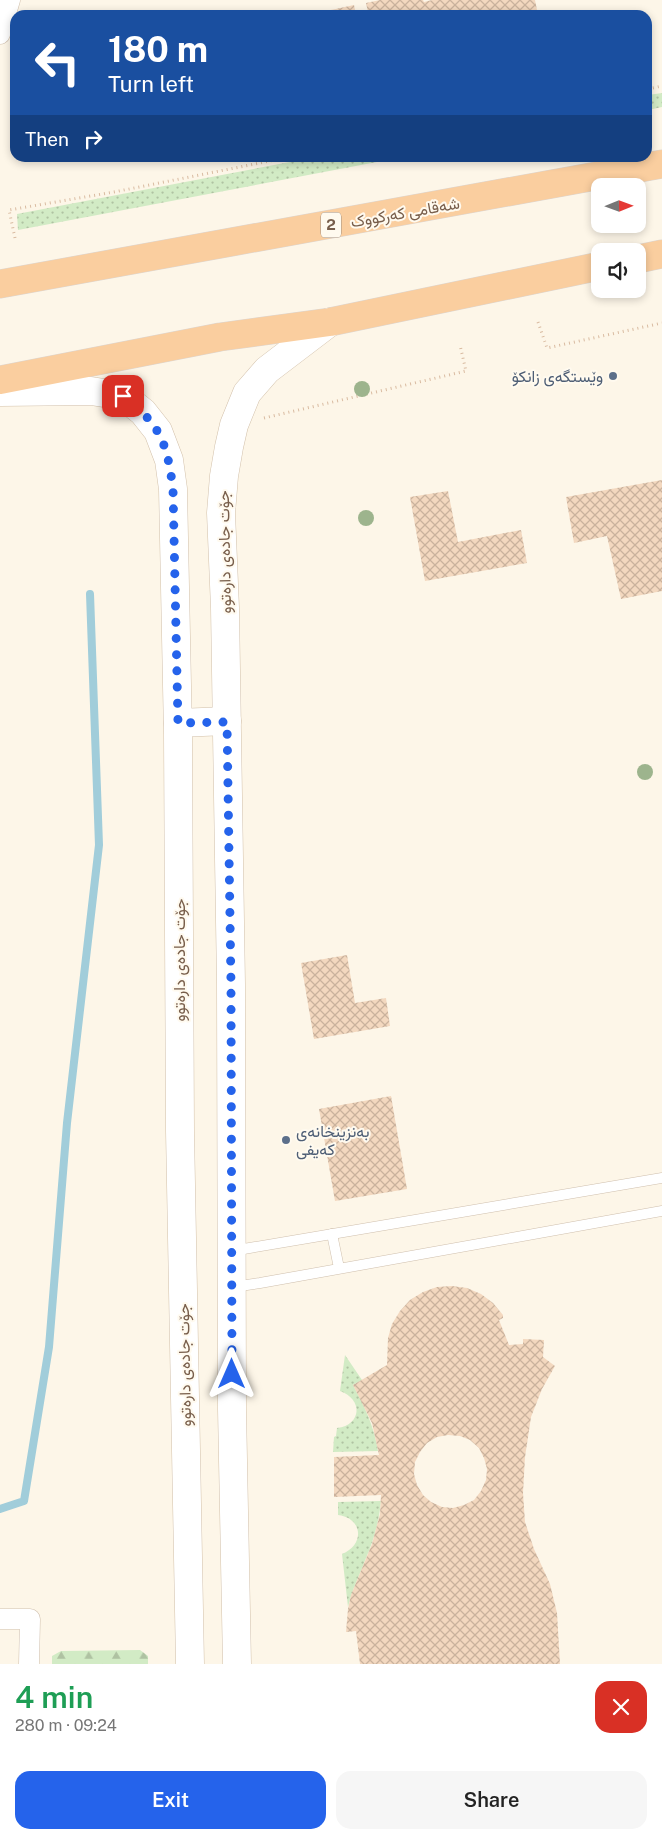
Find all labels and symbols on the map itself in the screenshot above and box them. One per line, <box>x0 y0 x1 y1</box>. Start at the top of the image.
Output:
north arrow <box>591 178 646 232</box>
street label: شەقامی کەرکووک <box>349 194 461 232</box>
road number: 2 <box>321 212 341 238</box>
place label: وێستگەی زانکۆ <box>512 367 603 387</box>
marker: وێستگەی زانکۆ <box>607 370 619 382</box>
pin <box>102 375 144 417</box>
street label: جۆت جادەی دارەتوو <box>214 490 236 614</box>
street label: جۆت جادەی دارەتوو <box>170 898 190 1022</box>
place label: بەنزینخانەی کەیفی <box>296 1122 369 1160</box>
marker: بەنزینخانەی کەیفی <box>280 1134 292 1146</box>
street label: جۆت جادەی دارەتوو <box>174 1303 196 1427</box>
position arrow <box>205 1347 257 1399</box>

